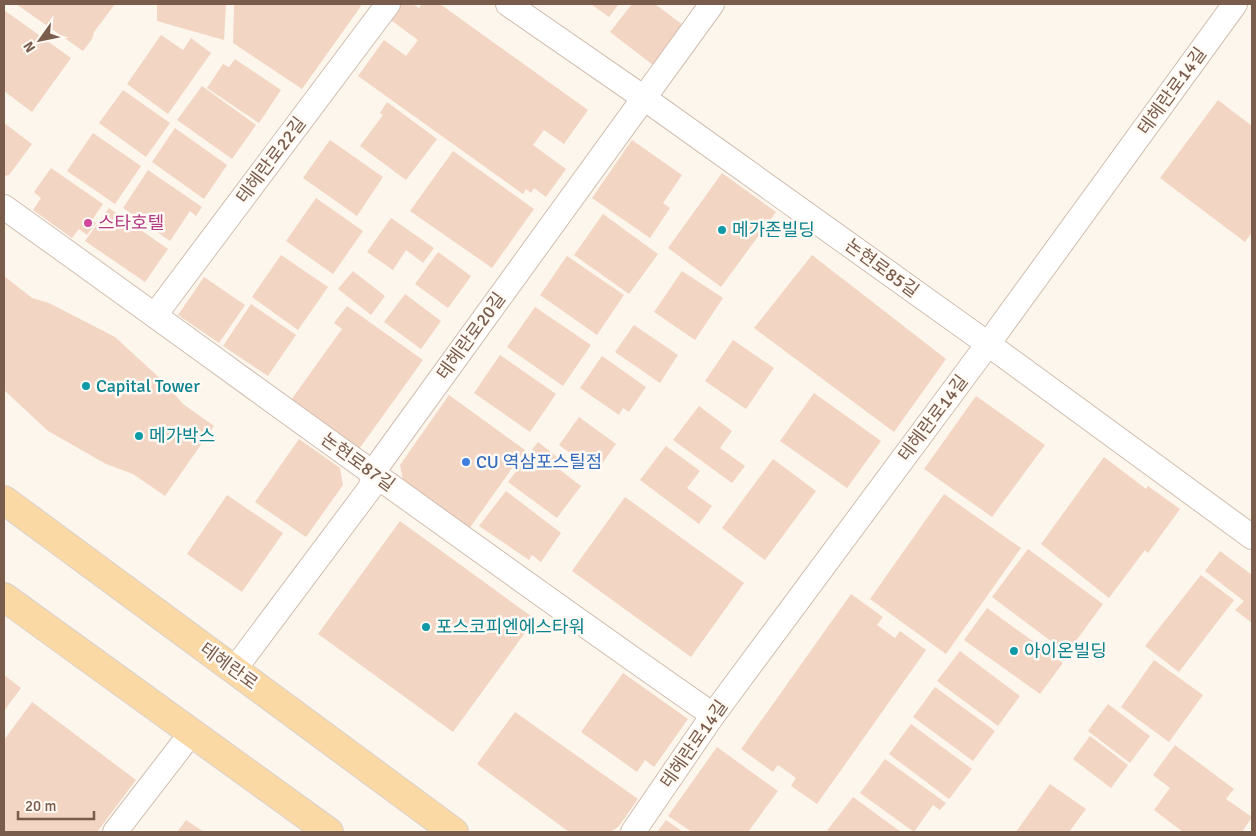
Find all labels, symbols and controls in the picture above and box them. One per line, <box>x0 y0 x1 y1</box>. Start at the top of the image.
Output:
north arrow <box>15 15 65 65</box>
text: N <box>20 38 39 56</box>
street label: 테헤란로14길 <box>1133 43 1211 139</box>
street label: 테헤란로22길 <box>231 113 311 207</box>
place label: 스타호텔 <box>98 212 164 234</box>
marker: 스타호텔 <box>82 217 94 229</box>
place label: 메가존빌딩 <box>732 219 815 241</box>
marker: 메가존빌딩 <box>716 224 728 236</box>
street label: 논현로85길 <box>841 234 923 302</box>
street label: 테헤란로20길 <box>432 288 510 384</box>
street label: 테헤란로14길 <box>893 371 973 465</box>
place label: Capital Tower <box>96 375 200 397</box>
marker: Capital Tower <box>80 380 92 392</box>
place label: 메가박스 <box>149 425 215 447</box>
street label: 논현로87길 <box>317 428 399 496</box>
marker: 메가박스 <box>133 430 145 442</box>
place label: CU 역삼포스틸점 <box>476 451 602 473</box>
marker: CU 역삼포스틸점 <box>460 456 472 468</box>
place label: 포스코피엔에스타워 <box>436 616 585 638</box>
marker: 포스코피엔에스타워 <box>420 621 432 633</box>
street label: 테헤란로 <box>196 638 262 694</box>
place label: 아이온빌딩 <box>1024 640 1107 662</box>
marker: 아이온빌딩 <box>1008 645 1020 657</box>
street label: 테헤란로14길 <box>656 696 732 792</box>
scale bar <box>18 788 94 820</box>
text: 20 m <box>25 797 56 815</box>

